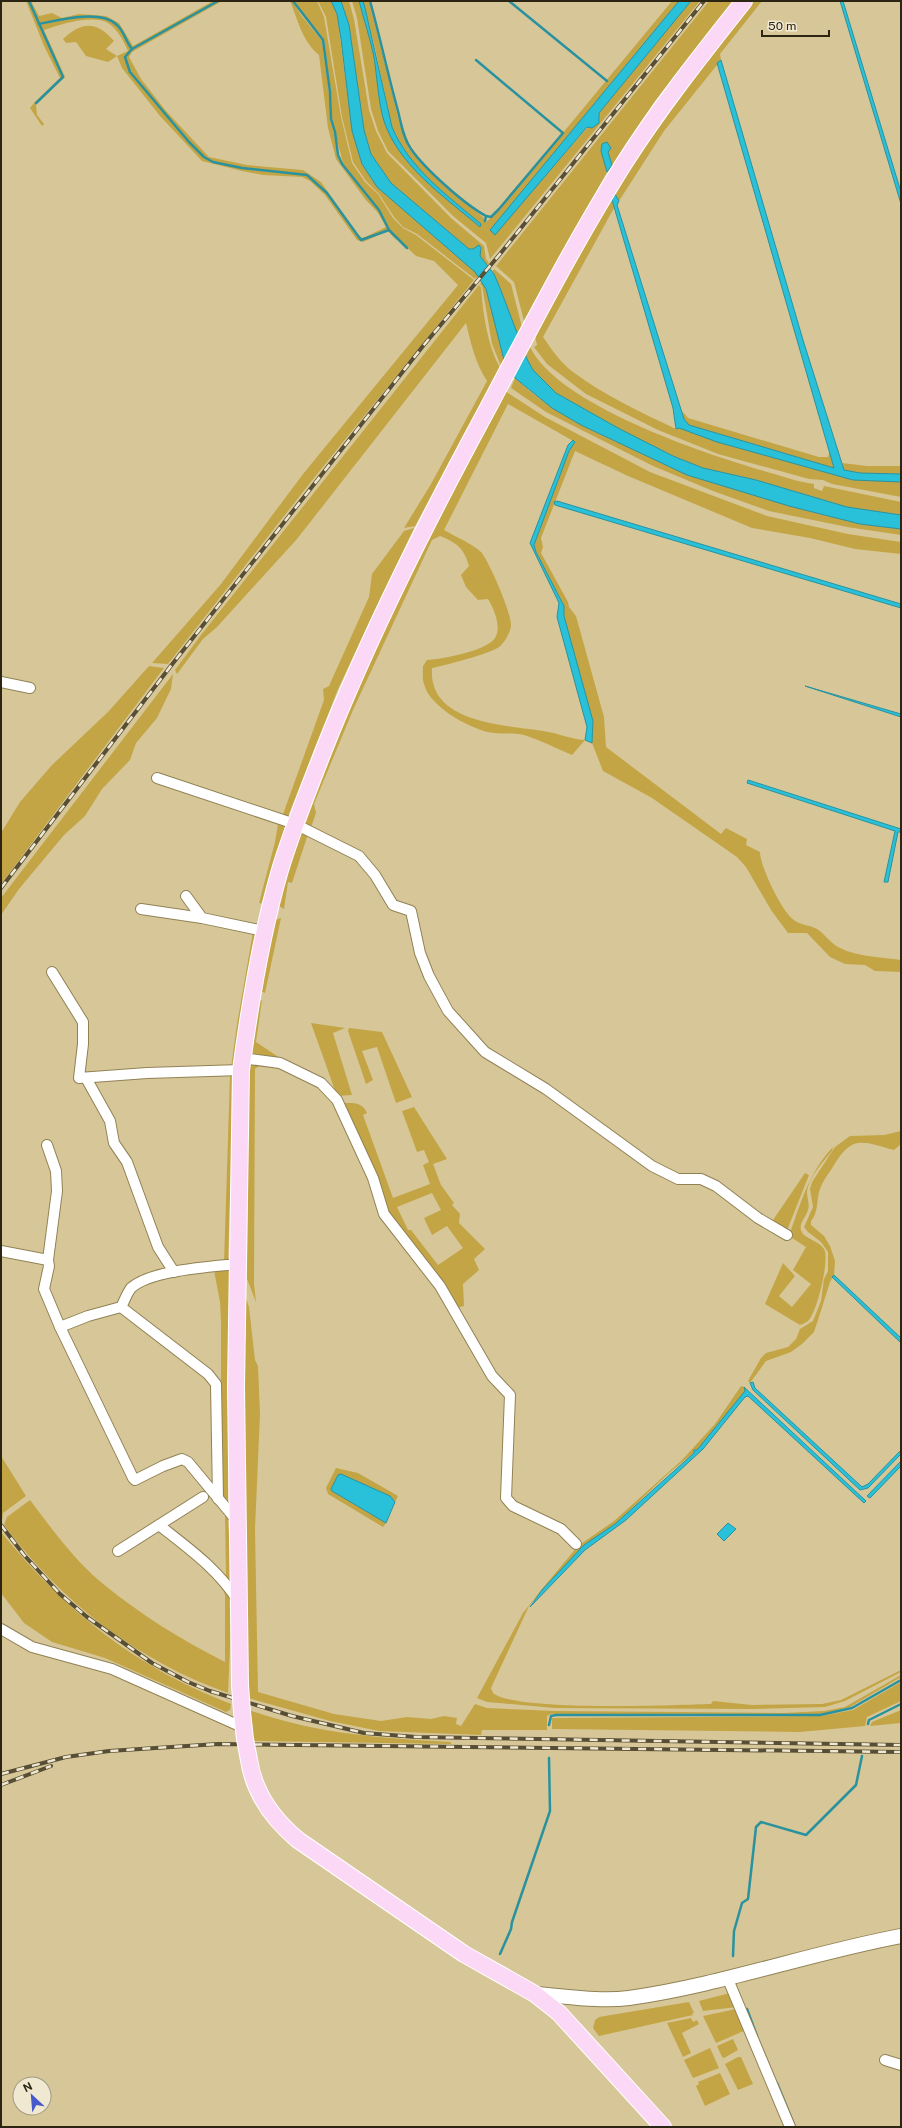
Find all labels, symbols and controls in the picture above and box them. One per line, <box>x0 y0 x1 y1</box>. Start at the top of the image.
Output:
scale bar <box>762 12 829 38</box>
text: 50 m <box>768 19 796 33</box>
north arrow <box>12 2076 52 2116</box>
text: N <box>21 2080 34 2094</box>

